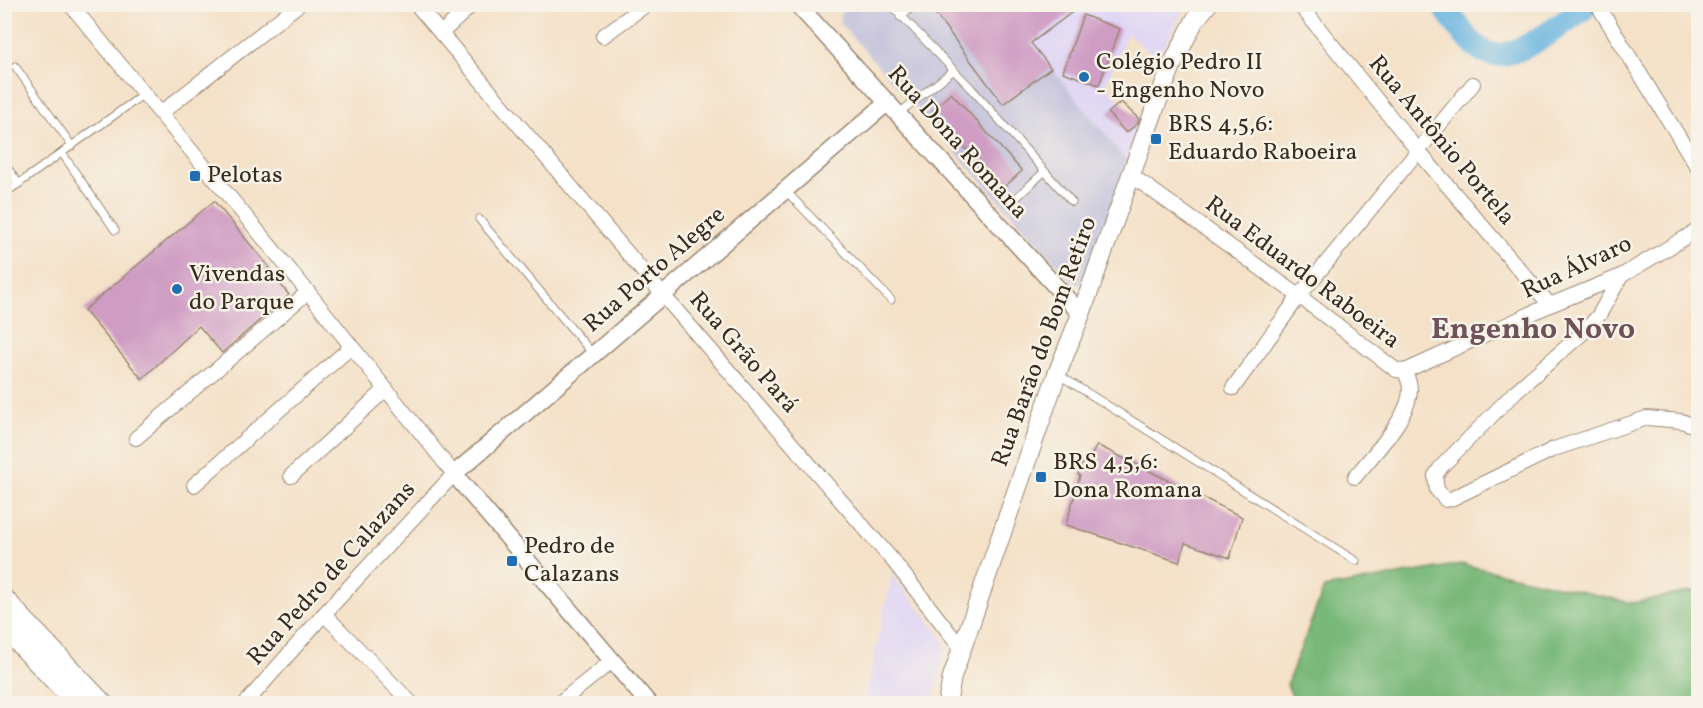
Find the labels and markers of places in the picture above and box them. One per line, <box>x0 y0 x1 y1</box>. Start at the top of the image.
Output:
place label: Colégio Pedro II - Engenho Novo <box>1096 46 1265 108</box>
marker: Colégio Pedro II - Engenho Novo <box>1077 70 1091 84</box>
place label: BRS 4,5,6: Eduardo Raboeira <box>1168 108 1357 170</box>
marker: BRS 4,5,6: Eduardo Raboeira <box>1149 132 1163 146</box>
place label: Pelotas <box>207 159 282 193</box>
marker: Pelotas <box>188 169 202 183</box>
place label: Vivendas do Parque <box>189 258 294 320</box>
marker: Vivendas do Parque <box>170 282 184 296</box>
place label: BRS 4,5,6: Dona Romana <box>1053 446 1203 508</box>
marker: BRS 4,5,6: Dona Romana <box>1034 470 1048 484</box>
place label: Pedro de Calazans <box>524 530 619 592</box>
marker: Pedro de Calazans <box>505 554 519 568</box>

